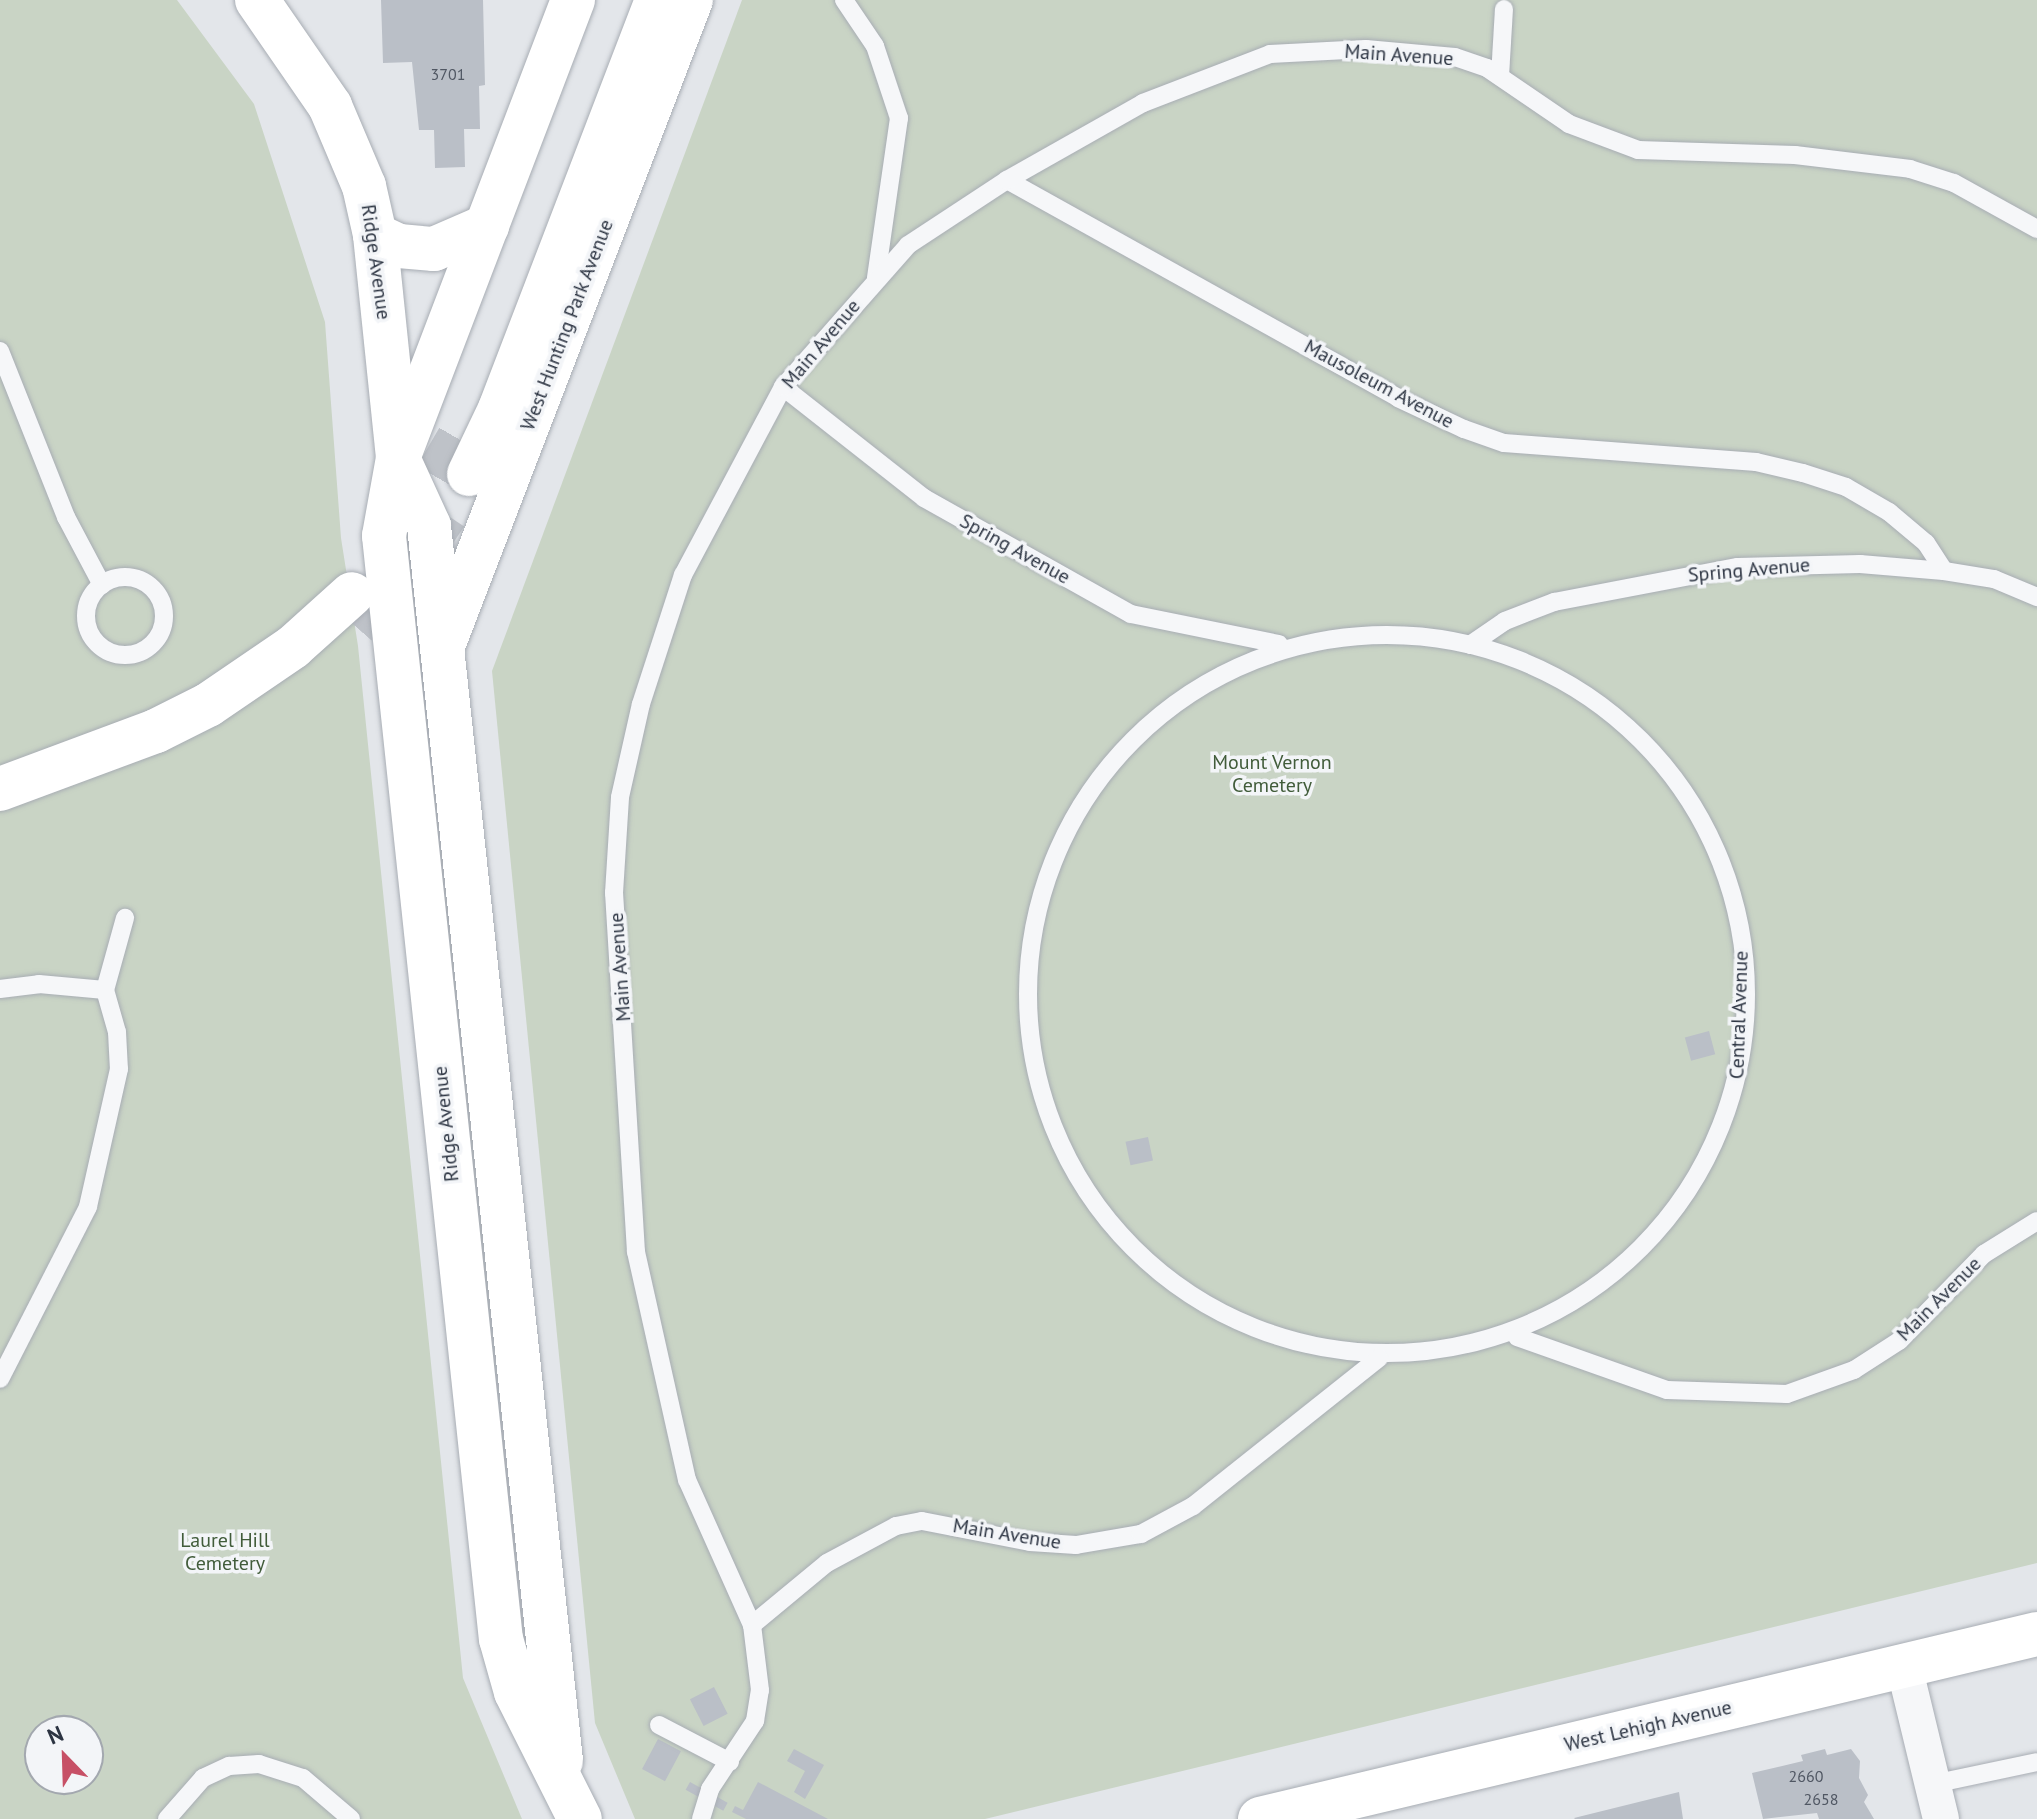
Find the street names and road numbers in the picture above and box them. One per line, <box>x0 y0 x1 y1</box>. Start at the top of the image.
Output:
street label: Main Avenue <box>1343 39 1455 71</box>
street label: Ridge Avenue <box>356 203 396 321</box>
street label: West Hunting Park Avenue <box>515 216 619 434</box>
street label: Main Avenue <box>777 294 865 394</box>
street label: Mausoleum Avenue <box>1300 334 1458 434</box>
street label: Spring Avenue <box>955 509 1075 589</box>
street label: Spring Avenue <box>1687 553 1811 587</box>
street label: Main Avenue <box>604 911 636 1023</box>
street label: Central Avenue <box>1725 950 1753 1080</box>
street label: Ridge Avenue <box>428 1065 464 1183</box>
street label: Main Avenue <box>1892 1252 1986 1346</box>
street label: Main Avenue <box>951 1514 1063 1554</box>
street label: West Lehigh Avenue <box>1562 1695 1734 1757</box>

